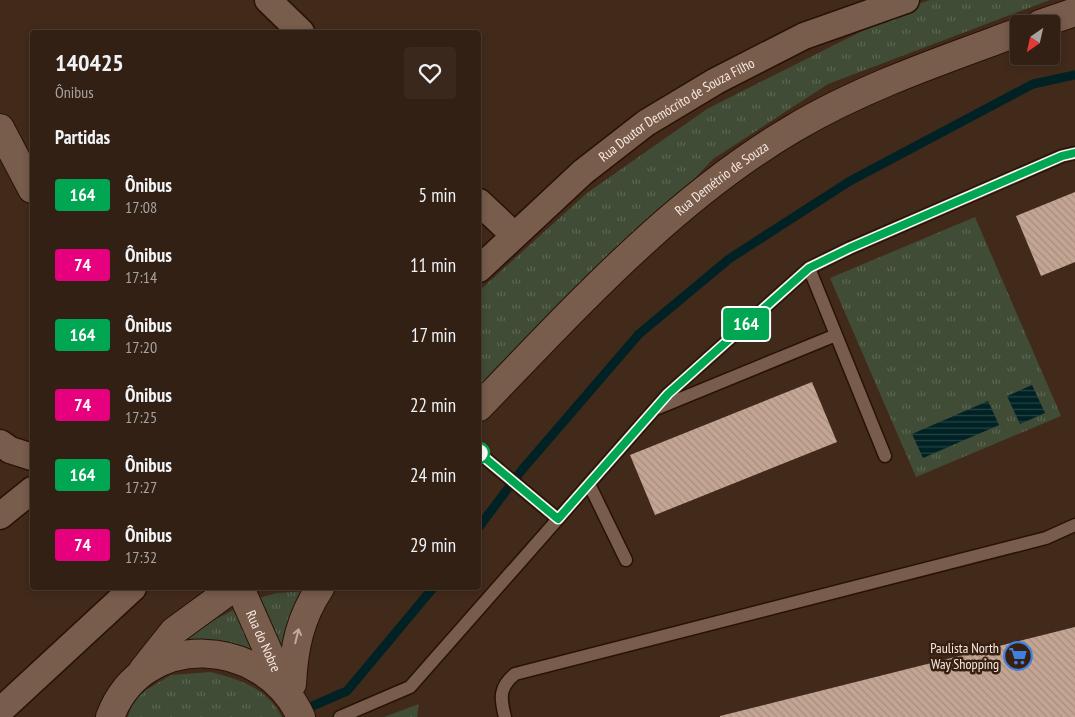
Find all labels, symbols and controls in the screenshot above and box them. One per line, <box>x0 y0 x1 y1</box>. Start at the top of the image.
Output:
north arrow <box>1010 15 1060 65</box>
map controls <box>1010 15 1060 65</box>
text: 140425 <box>55 47 124 78</box>
button: heart <box>404 47 456 99</box>
street label: Rua Doutor Demócrito de Souza Filho <box>595 54 758 166</box>
text: Ônibus <box>55 82 94 102</box>
text: Partidas <box>55 125 110 149</box>
street label: Rua Demétrio de Souza <box>671 137 772 219</box>
text: Ônibus <box>125 173 172 197</box>
text: 164 <box>70 183 95 206</box>
text: 5 min <box>419 183 456 207</box>
text: 17:08 <box>125 197 157 217</box>
text: Ônibus <box>125 243 172 267</box>
text: 74 <box>74 253 91 276</box>
text: 11 min <box>410 253 456 277</box>
text: 17:14 <box>125 267 157 287</box>
line badge: 164 <box>717 308 775 340</box>
text: 164 <box>733 312 759 335</box>
text: Ônibus <box>125 313 172 337</box>
text: 164 <box>70 323 95 346</box>
text: 17 min <box>411 323 456 347</box>
text: 17:20 <box>125 337 157 357</box>
text: Ônibus <box>125 383 172 407</box>
text: 74 <box>74 393 91 416</box>
text: 22 min <box>410 393 456 417</box>
text: 17:25 <box>125 407 157 427</box>
unlabelled marker <box>468 442 490 464</box>
text: Ônibus <box>125 453 172 477</box>
text: 164 <box>70 463 95 486</box>
text: 24 min <box>410 463 456 487</box>
text: 17:27 <box>125 477 157 497</box>
text: Ônibus <box>125 523 172 547</box>
text: 74 <box>74 533 91 556</box>
text: 29 min <box>410 533 456 557</box>
text: 17:32 <box>125 547 157 567</box>
street label: Rua do Nobre <box>242 607 285 675</box>
one-way arrow <box>293 628 302 644</box>
place label: Paulista North Way Shopping <box>930 639 999 673</box>
supermarket icon: Paulista North Way Shopping <box>1003 641 1033 671</box>

